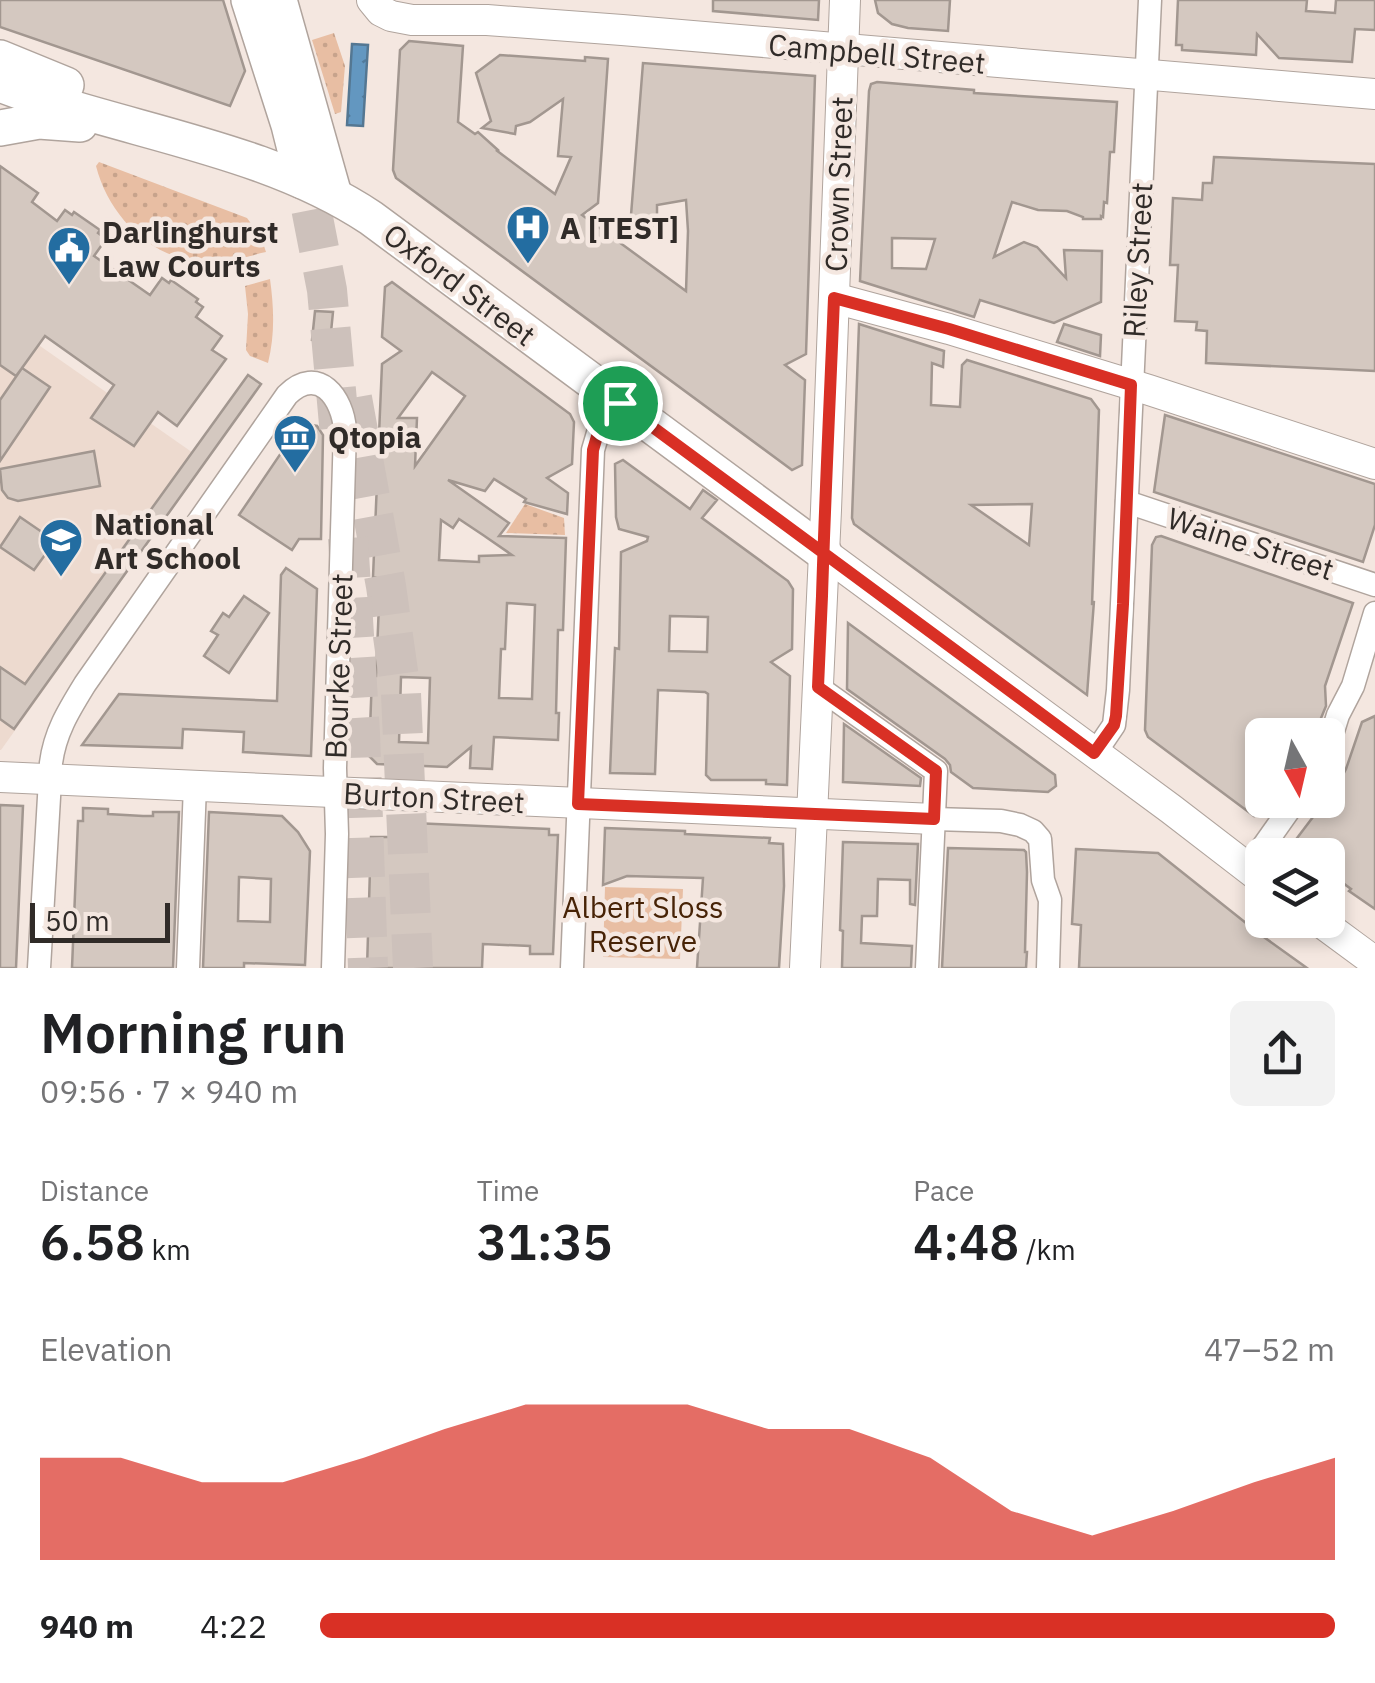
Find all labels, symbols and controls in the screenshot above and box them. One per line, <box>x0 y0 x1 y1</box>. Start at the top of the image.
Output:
street label: Campbell Street <box>767 24 987 82</box>
street label: Crown Street <box>815 96 861 272</box>
street label: Riley Street <box>1113 181 1161 339</box>
hospital icon: A [TEST] <box>505 204 551 265</box>
place label: A [TEST] <box>560 208 679 247</box>
place label: Darlinghurst Law Courts <box>102 212 278 285</box>
street label: Oxford Street <box>376 214 544 354</box>
public building icon: Darlinghurst Law Courts <box>46 225 92 286</box>
pin <box>578 361 663 446</box>
icon: arrive <box>593 376 648 431</box>
museum icon: Qtopia <box>272 413 318 474</box>
place label: Qtopia <box>328 417 422 456</box>
street label: Waine Street <box>1163 498 1339 588</box>
place label: National Art School <box>94 504 240 577</box>
school or university icon: National Art School <box>38 517 84 578</box>
street label: Bourke Street <box>315 573 361 759</box>
north arrow <box>1245 718 1345 818</box>
map controls <box>1245 718 1345 938</box>
street label: Burton Street <box>342 773 526 821</box>
button: layers <box>1245 838 1345 938</box>
park label: Albert Sloss Reserve <box>562 887 724 960</box>
scale bar <box>30 898 170 943</box>
text: 50 m <box>45 902 110 939</box>
text: Morning run <box>40 997 347 1068</box>
button: share <box>1230 1001 1335 1106</box>
text: 09:56 · 7 × 940 m <box>40 1070 298 1112</box>
text: Distance <box>40 1172 149 1209</box>
text: Time <box>477 1172 540 1209</box>
text: Pace <box>913 1172 974 1209</box>
text: 6.58 <box>40 1209 145 1274</box>
text: 31:35 <box>477 1209 613 1274</box>
text: 4:48 <box>913 1209 1019 1274</box>
text: km <box>145 1231 191 1268</box>
text: /km <box>1019 1231 1076 1268</box>
text: Elevation <box>40 1328 173 1370</box>
text: 47–52 m <box>1204 1328 1335 1370</box>
text: 940 m <box>40 1605 134 1647</box>
text: 4:22 <box>200 1605 267 1647</box>

